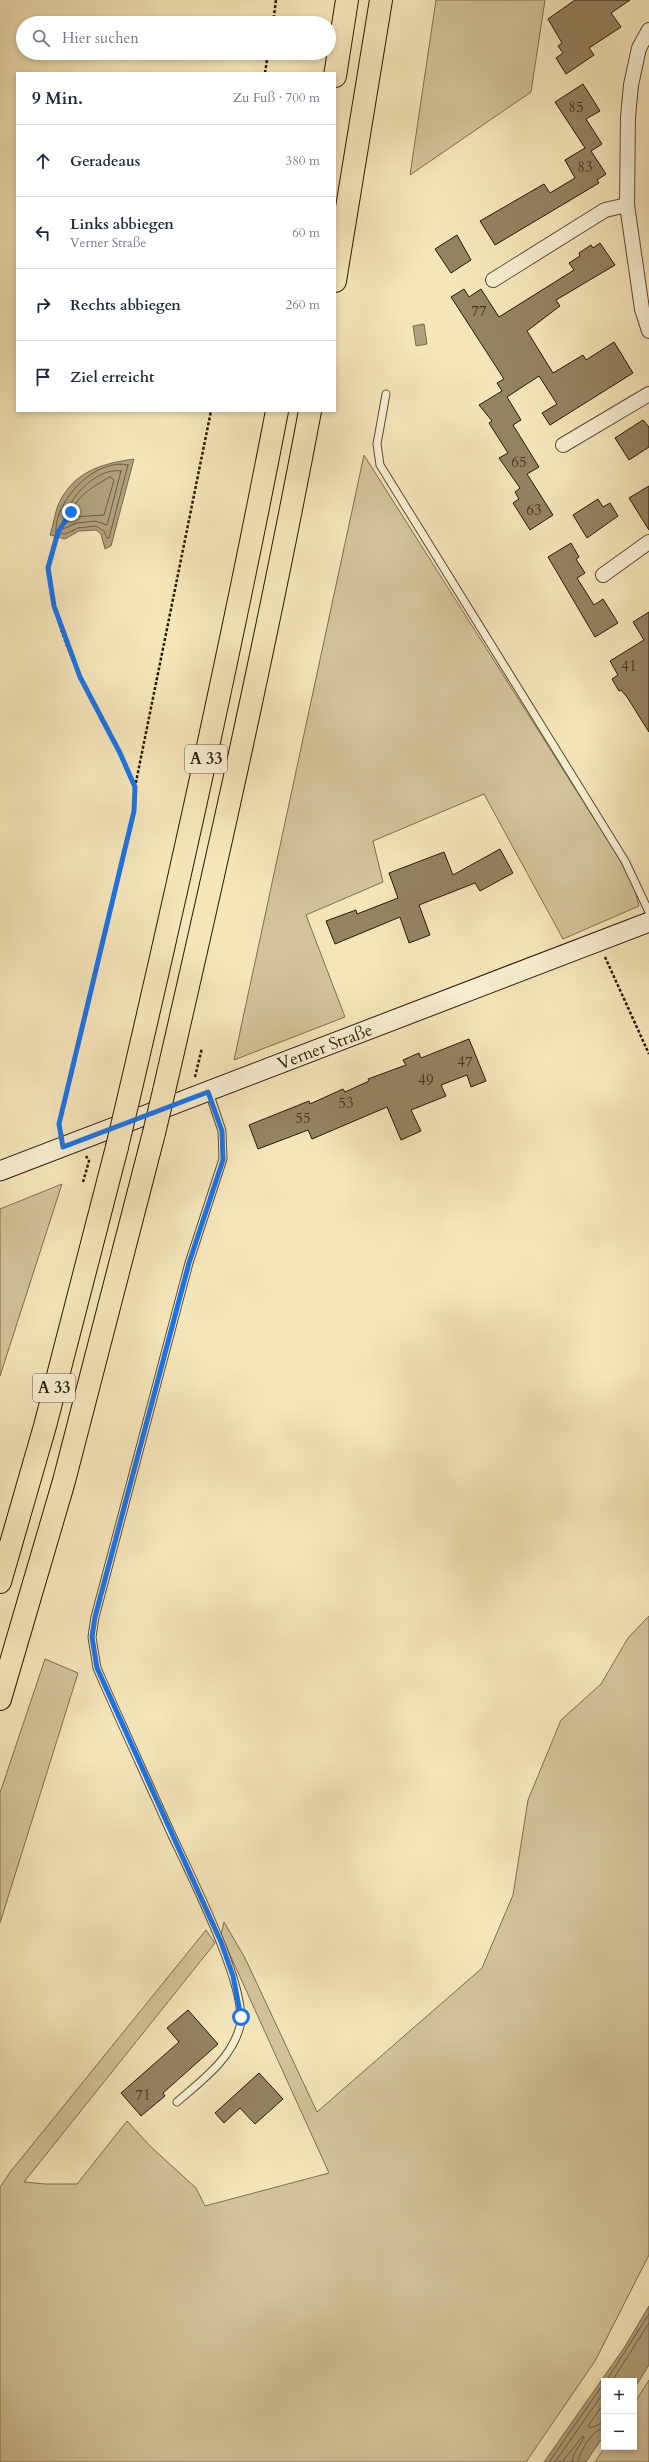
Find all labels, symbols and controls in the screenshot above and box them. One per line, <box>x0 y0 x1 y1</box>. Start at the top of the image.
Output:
search box <box>16 16 336 60</box>
icon: search <box>30 27 52 49</box>
text: Hier suchen <box>62 28 139 48</box>
text: 9 Min. <box>32 87 83 110</box>
text: Zu Fuß · 700 m <box>233 89 320 107</box>
house number: 85 <box>568 97 584 117</box>
icon: ahead <box>32 150 54 172</box>
text: Geradeaus <box>70 151 140 171</box>
text: 380 m <box>286 152 320 170</box>
house number: 83 <box>577 157 593 177</box>
text: Links abbiegen <box>70 214 174 234</box>
icon: left <box>32 222 54 244</box>
text: 60 m <box>292 224 320 242</box>
text: Verner Straße <box>70 234 146 252</box>
icon: right <box>32 294 54 316</box>
text: Rechts abbiegen <box>70 295 181 315</box>
text: 260 m <box>286 296 320 314</box>
house number: 77 <box>471 301 487 321</box>
icon: arrive <box>32 366 54 388</box>
text: Ziel erreicht <box>70 367 154 387</box>
house number: 65 <box>511 452 527 472</box>
house number: 63 <box>526 500 542 520</box>
route end <box>62 503 80 521</box>
house number: 41 <box>621 656 637 676</box>
road number: A 33 <box>185 745 227 773</box>
street label: Verner Straße <box>274 1018 376 1075</box>
house number: 47 <box>457 1052 473 1072</box>
house number: 49 <box>418 1070 434 1090</box>
house number: 53 <box>338 1093 354 1113</box>
house number: 55 <box>295 1108 311 1128</box>
road number: A 33 <box>33 1374 75 1402</box>
route start <box>232 2008 250 2026</box>
house number: 71 <box>135 2085 151 2105</box>
map controls <box>601 2378 637 2450</box>
button: + <box>601 2378 637 2414</box>
button: − <box>601 2414 637 2450</box>

